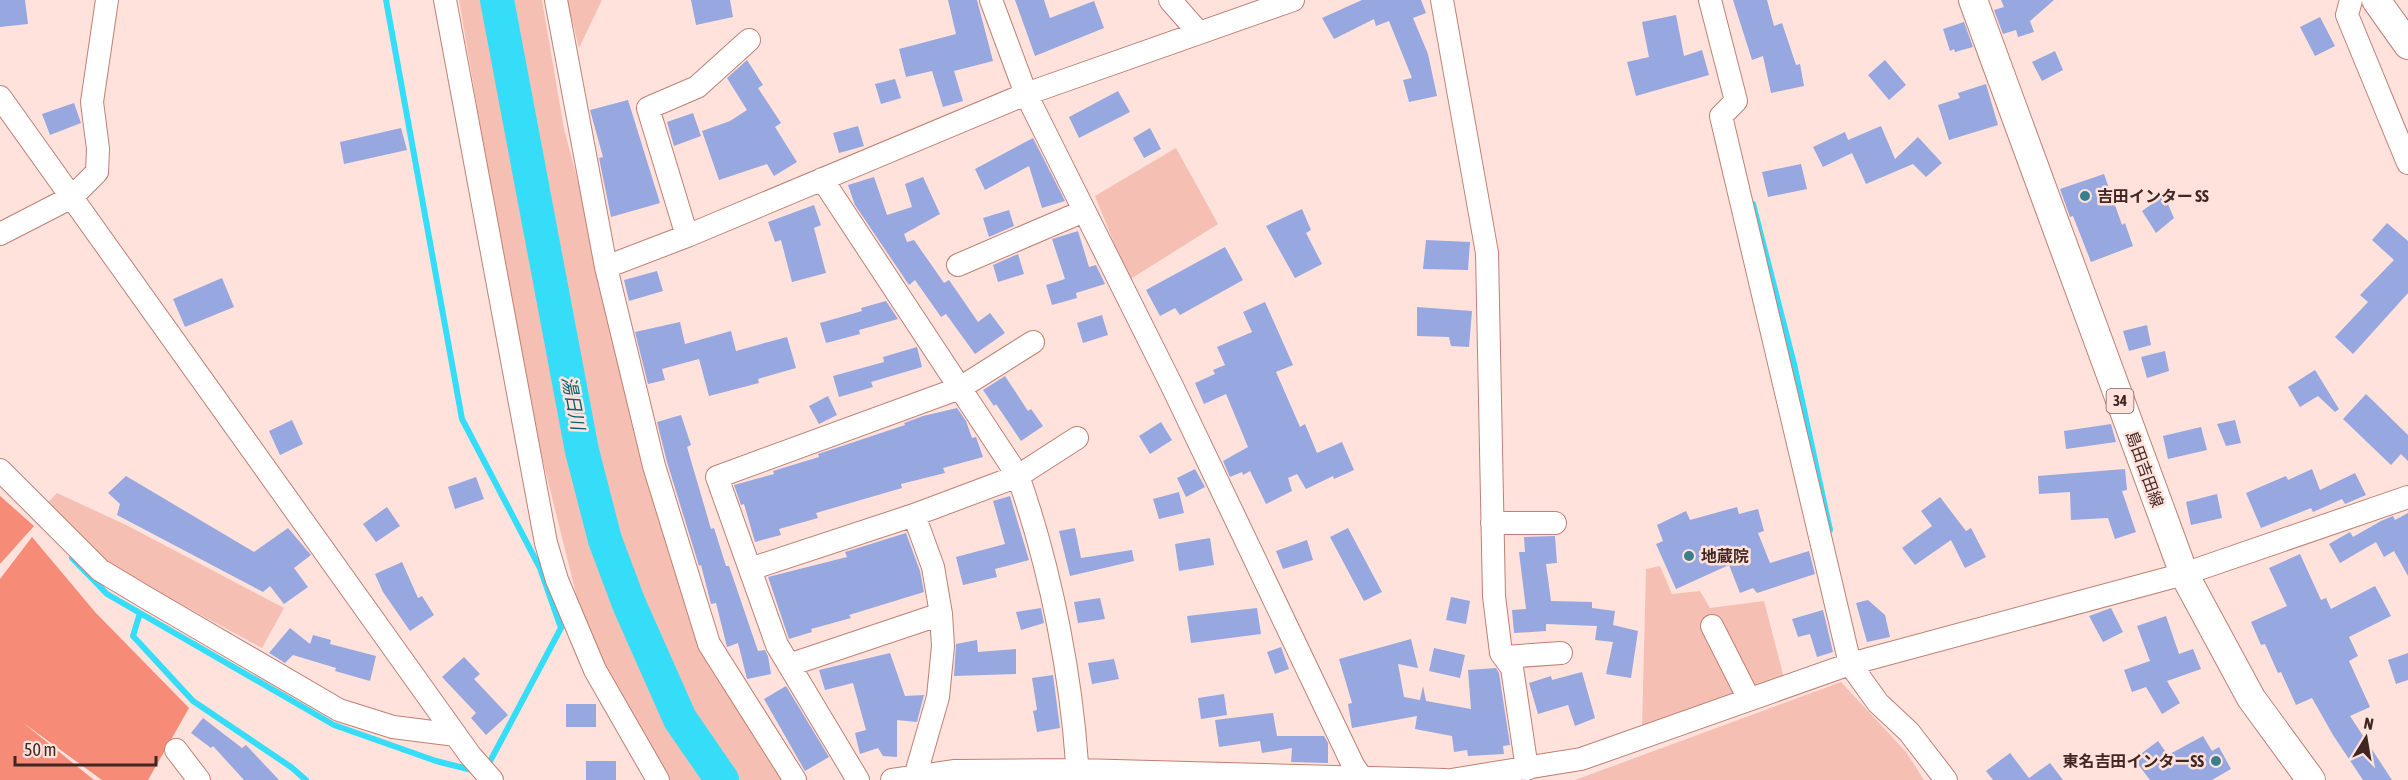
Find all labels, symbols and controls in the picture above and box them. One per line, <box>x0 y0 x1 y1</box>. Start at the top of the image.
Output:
place label: 吉田インター SS <box>2097 187 2209 205</box>
marker: 吉田インター SS <box>2078 189 2092 203</box>
water label: 湯日川 <box>558 374 589 433</box>
road number: 34 <box>2106 389 2134 413</box>
street label: 島田吉田線 <box>2123 428 2167 510</box>
place label: 地蔵院 <box>1701 547 1749 565</box>
marker: 地蔵院 <box>1682 549 1696 563</box>
north arrow <box>2336 708 2396 768</box>
text: N <box>2363 714 2375 733</box>
scale bar <box>15 729 156 767</box>
text: 50 m <box>24 739 56 760</box>
place label: 東名吉田インターSS <box>2063 752 2204 770</box>
marker: 東名吉田インターSS <box>2209 754 2223 768</box>

